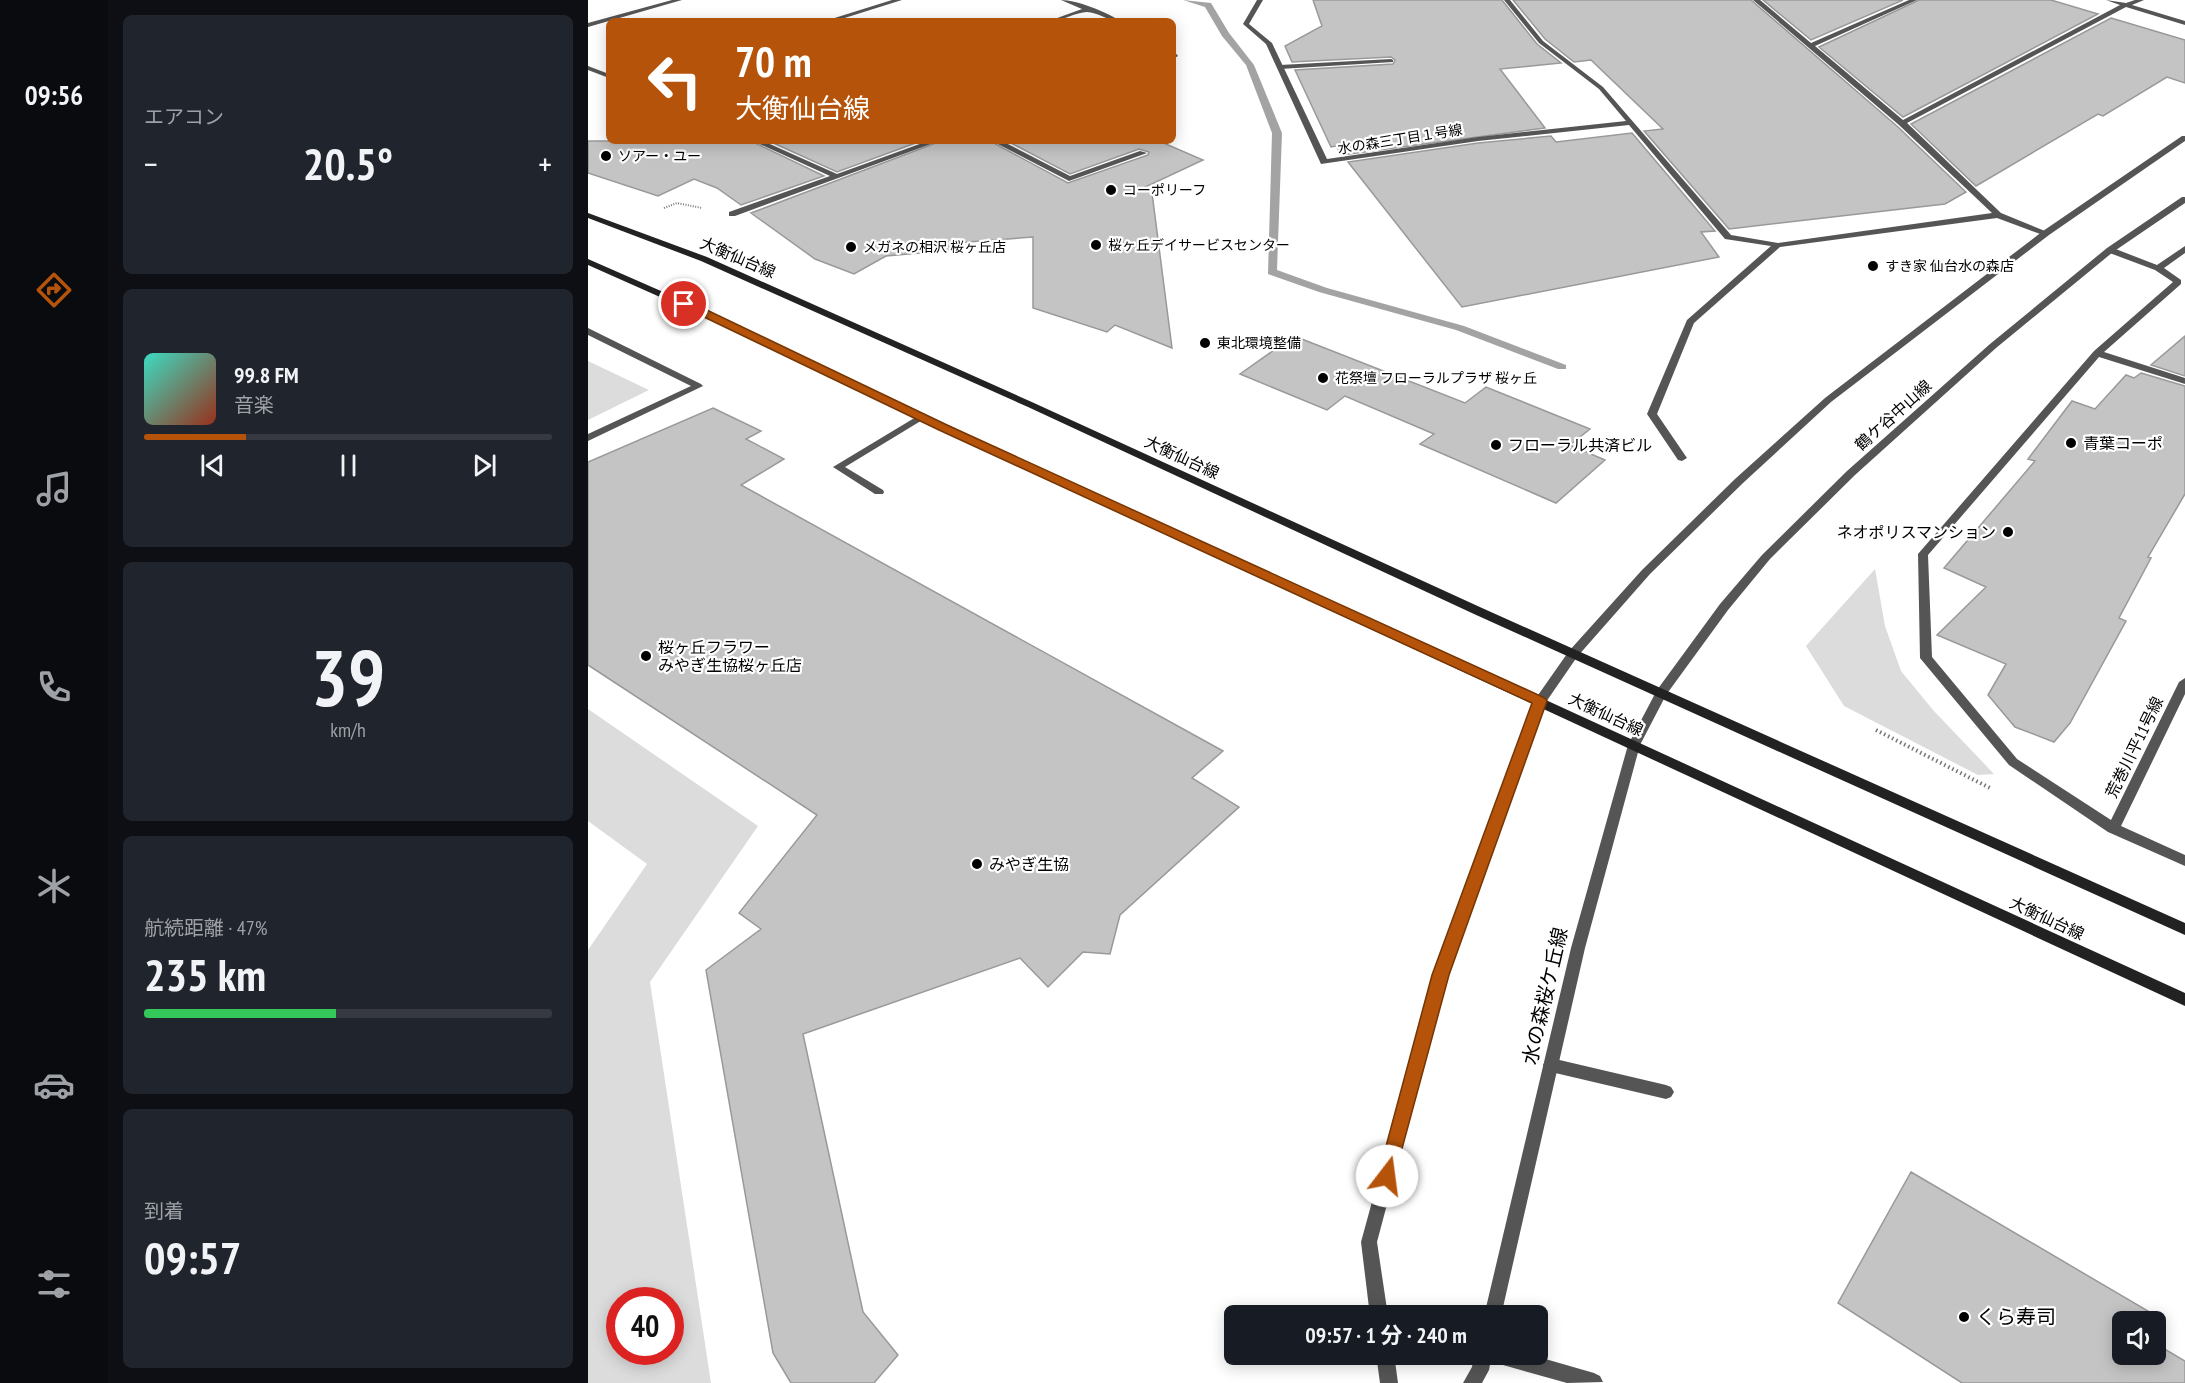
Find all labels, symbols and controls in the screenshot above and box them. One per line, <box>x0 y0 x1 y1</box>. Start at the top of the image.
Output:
text: 70 m <box>735 34 812 89</box>
icon: left <box>636 42 714 120</box>
text: 09:56 <box>25 78 83 112</box>
text: 大衡仙台線 <box>735 91 870 125</box>
text: エアコン <box>144 104 224 130</box>
street label: 水の森三丁目１号線 <box>1336 120 1464 158</box>
text: 20.5° <box>303 134 393 192</box>
text: − <box>144 142 158 185</box>
text: + <box>538 142 552 185</box>
place label: ソアー・ユー <box>618 147 701 165</box>
marker: ソアー・ユー <box>599 149 613 163</box>
place label: コーポリーフ <box>1123 181 1206 199</box>
marker: コーポリーフ <box>1104 183 1118 197</box>
street label: 大衡仙台線 <box>697 232 779 282</box>
place label: 桜ヶ丘デイサービスセンター <box>1108 236 1290 254</box>
place label: メガネの相沢 桜ヶ丘店 <box>863 238 1006 256</box>
marker: 桜ヶ丘デイサービスセンター <box>1089 238 1103 252</box>
marker: メガネの相沢 桜ヶ丘店 <box>844 240 858 254</box>
place label: すき家 仙台水の森店 <box>1885 257 2014 275</box>
marker: すき家 仙台水の森店 <box>1866 259 1880 273</box>
icon: directions <box>33 269 75 311</box>
pin <box>658 278 709 329</box>
icon: arrive <box>667 287 700 320</box>
place label: 東北環境整備 <box>1217 334 1301 352</box>
marker: 東北環境整備 <box>1198 336 1212 350</box>
text: 99.8 FM <box>234 361 299 389</box>
place label: 花祭壇 フローラルプラザ 桜ヶ丘 <box>1335 369 1537 387</box>
marker: 花祭壇 フローラルプラザ 桜ヶ丘 <box>1316 371 1330 385</box>
street label: 鶴ケ谷中山線 <box>1851 375 1935 455</box>
text: 音楽 <box>234 392 274 418</box>
street label: 大衡仙台線 <box>1142 431 1222 483</box>
place label: 青葉コーポ <box>2083 433 2163 453</box>
place label: フローラル共済ビル <box>1508 435 1652 455</box>
marker: 青葉コーポ <box>2064 436 2078 450</box>
marker: フローラル共済ビル <box>1489 438 1503 452</box>
icon: previous <box>196 449 229 482</box>
icon: pause <box>332 449 365 482</box>
icon: next <box>468 449 501 482</box>
icon: music <box>33 468 75 510</box>
place label: ネオポリスマンション <box>1836 522 1996 542</box>
marker: ネオポリスマンション <box>2001 525 2015 539</box>
text: 39 <box>311 627 385 728</box>
place label: 桜ヶ丘フラワー みやぎ生協桜ヶ丘店 <box>658 637 802 675</box>
marker: 桜ヶ丘フラワー みやぎ生協桜ヶ丘店 <box>639 649 653 663</box>
icon: phone <box>33 666 75 708</box>
street label: 大衡仙台線 <box>1566 688 1646 740</box>
street label: 荒巻川平11号線 <box>2101 693 2167 801</box>
text: km/h <box>330 717 366 743</box>
place label: みやぎ生協 <box>989 854 1069 874</box>
marker: みやぎ生協 <box>970 857 984 871</box>
icon: climate <box>33 865 75 907</box>
street label: 大衡仙台線 <box>2007 892 2087 944</box>
text: 航続距離 · 47% <box>144 915 267 941</box>
street label: 水の森桜ケ丘線 <box>1517 925 1573 1067</box>
text: 235 km <box>144 945 266 1003</box>
icon: car <box>33 1064 75 1106</box>
position arrow <box>1355 1144 1419 1208</box>
text: 到着 <box>144 1198 184 1224</box>
text: 09:57 <box>144 1228 241 1286</box>
icon: filters <box>33 1263 75 1305</box>
speed limit sign: 40 <box>606 1287 684 1365</box>
place label: くら寿司 <box>1976 1304 2056 1330</box>
marker: くら寿司 <box>1957 1310 1971 1324</box>
map controls <box>2112 1311 2166 1365</box>
button: sound <box>2112 1311 2166 1365</box>
text: 09:57 · 1 分 · 240 m <box>1305 1321 1467 1349</box>

